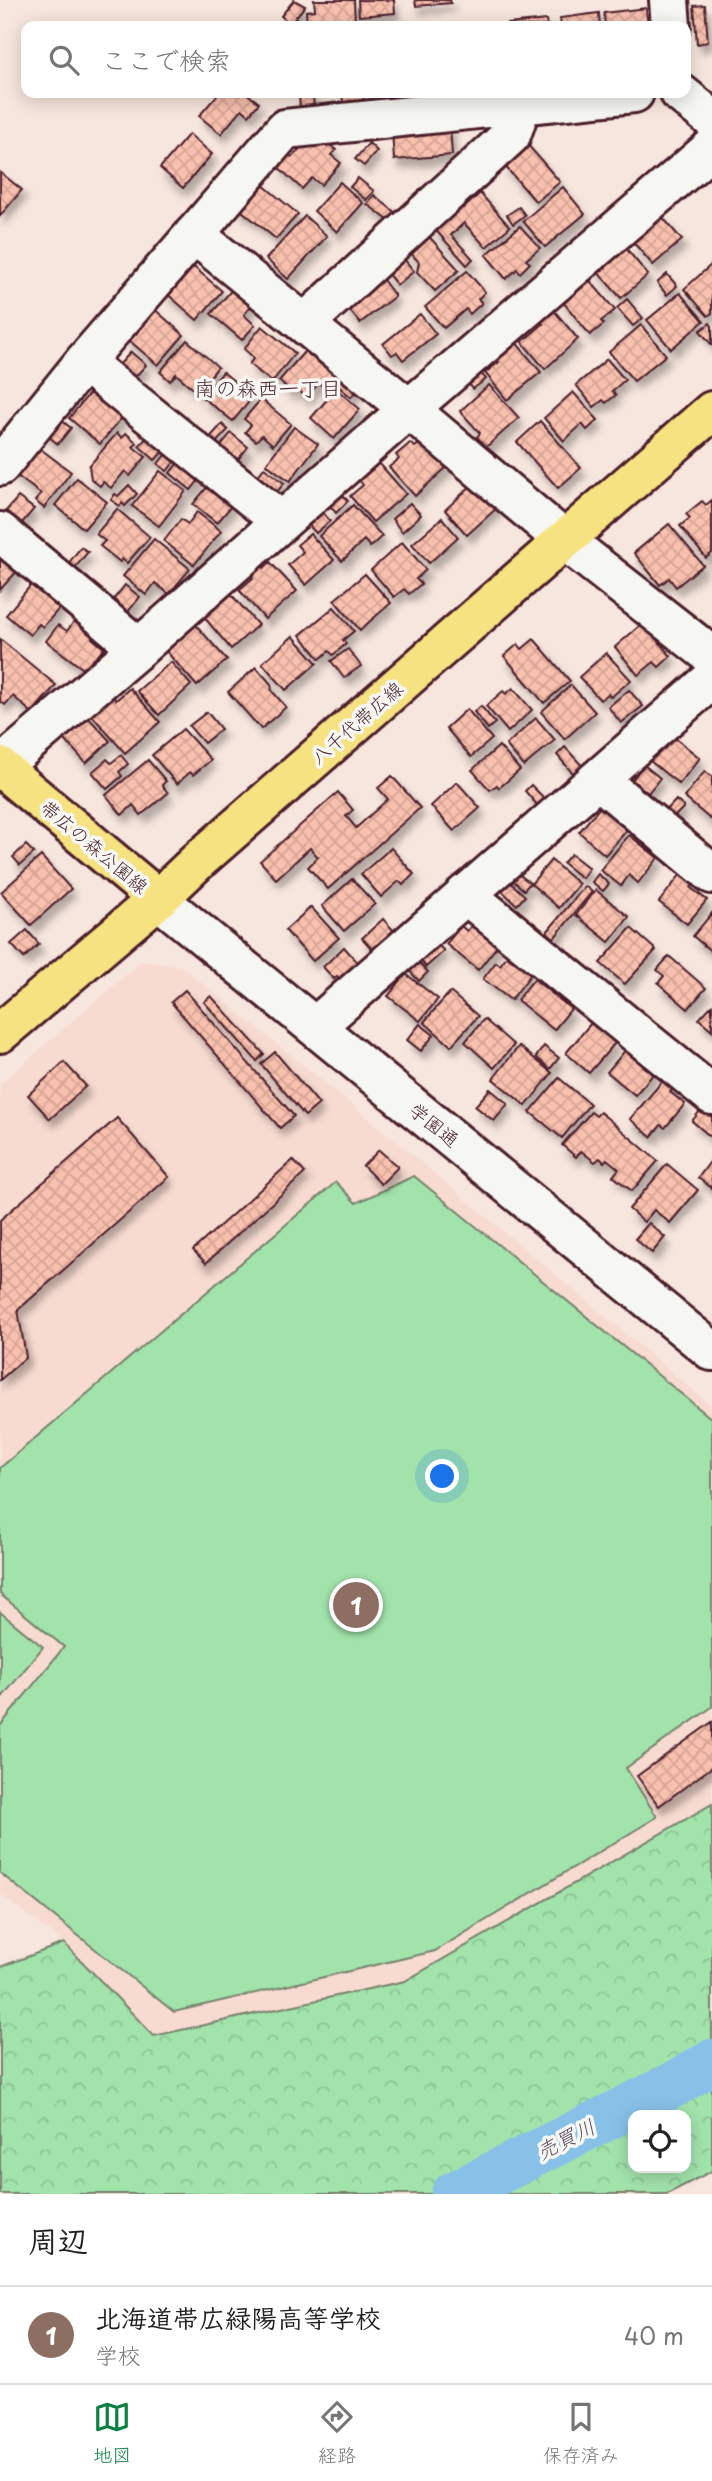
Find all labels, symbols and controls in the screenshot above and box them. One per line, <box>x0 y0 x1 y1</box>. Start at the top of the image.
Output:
search box <box>21 21 691 98</box>
text: ここで検索 <box>101 40 231 79</box>
icon: search <box>45 41 83 79</box>
district label: 南の森西一丁目 <box>195 371 342 403</box>
street label: 八千代帯広線 <box>304 674 408 770</box>
street label: 帯広の森公園線 <box>35 793 155 899</box>
street label: 学園通 <box>404 1095 466 1153</box>
your location <box>425 1459 459 1493</box>
pin: 1 <box>333 1579 379 1631</box>
water label: 売買川 <box>530 2109 600 2167</box>
map controls <box>628 2110 691 2173</box>
button: locate <box>628 2110 691 2173</box>
text: 周辺 <box>28 2217 88 2262</box>
text: 北海道帯広緑陽高等学校 <box>95 2298 381 2337</box>
text: 1 <box>46 2318 57 2353</box>
text: 40 m <box>624 2318 684 2353</box>
text: 学校 <box>95 2337 141 2372</box>
tab: 地図 <box>93 2398 131 2468</box>
tab: 経路 <box>318 2398 356 2468</box>
tab: 保存済み <box>543 2398 619 2468</box>

